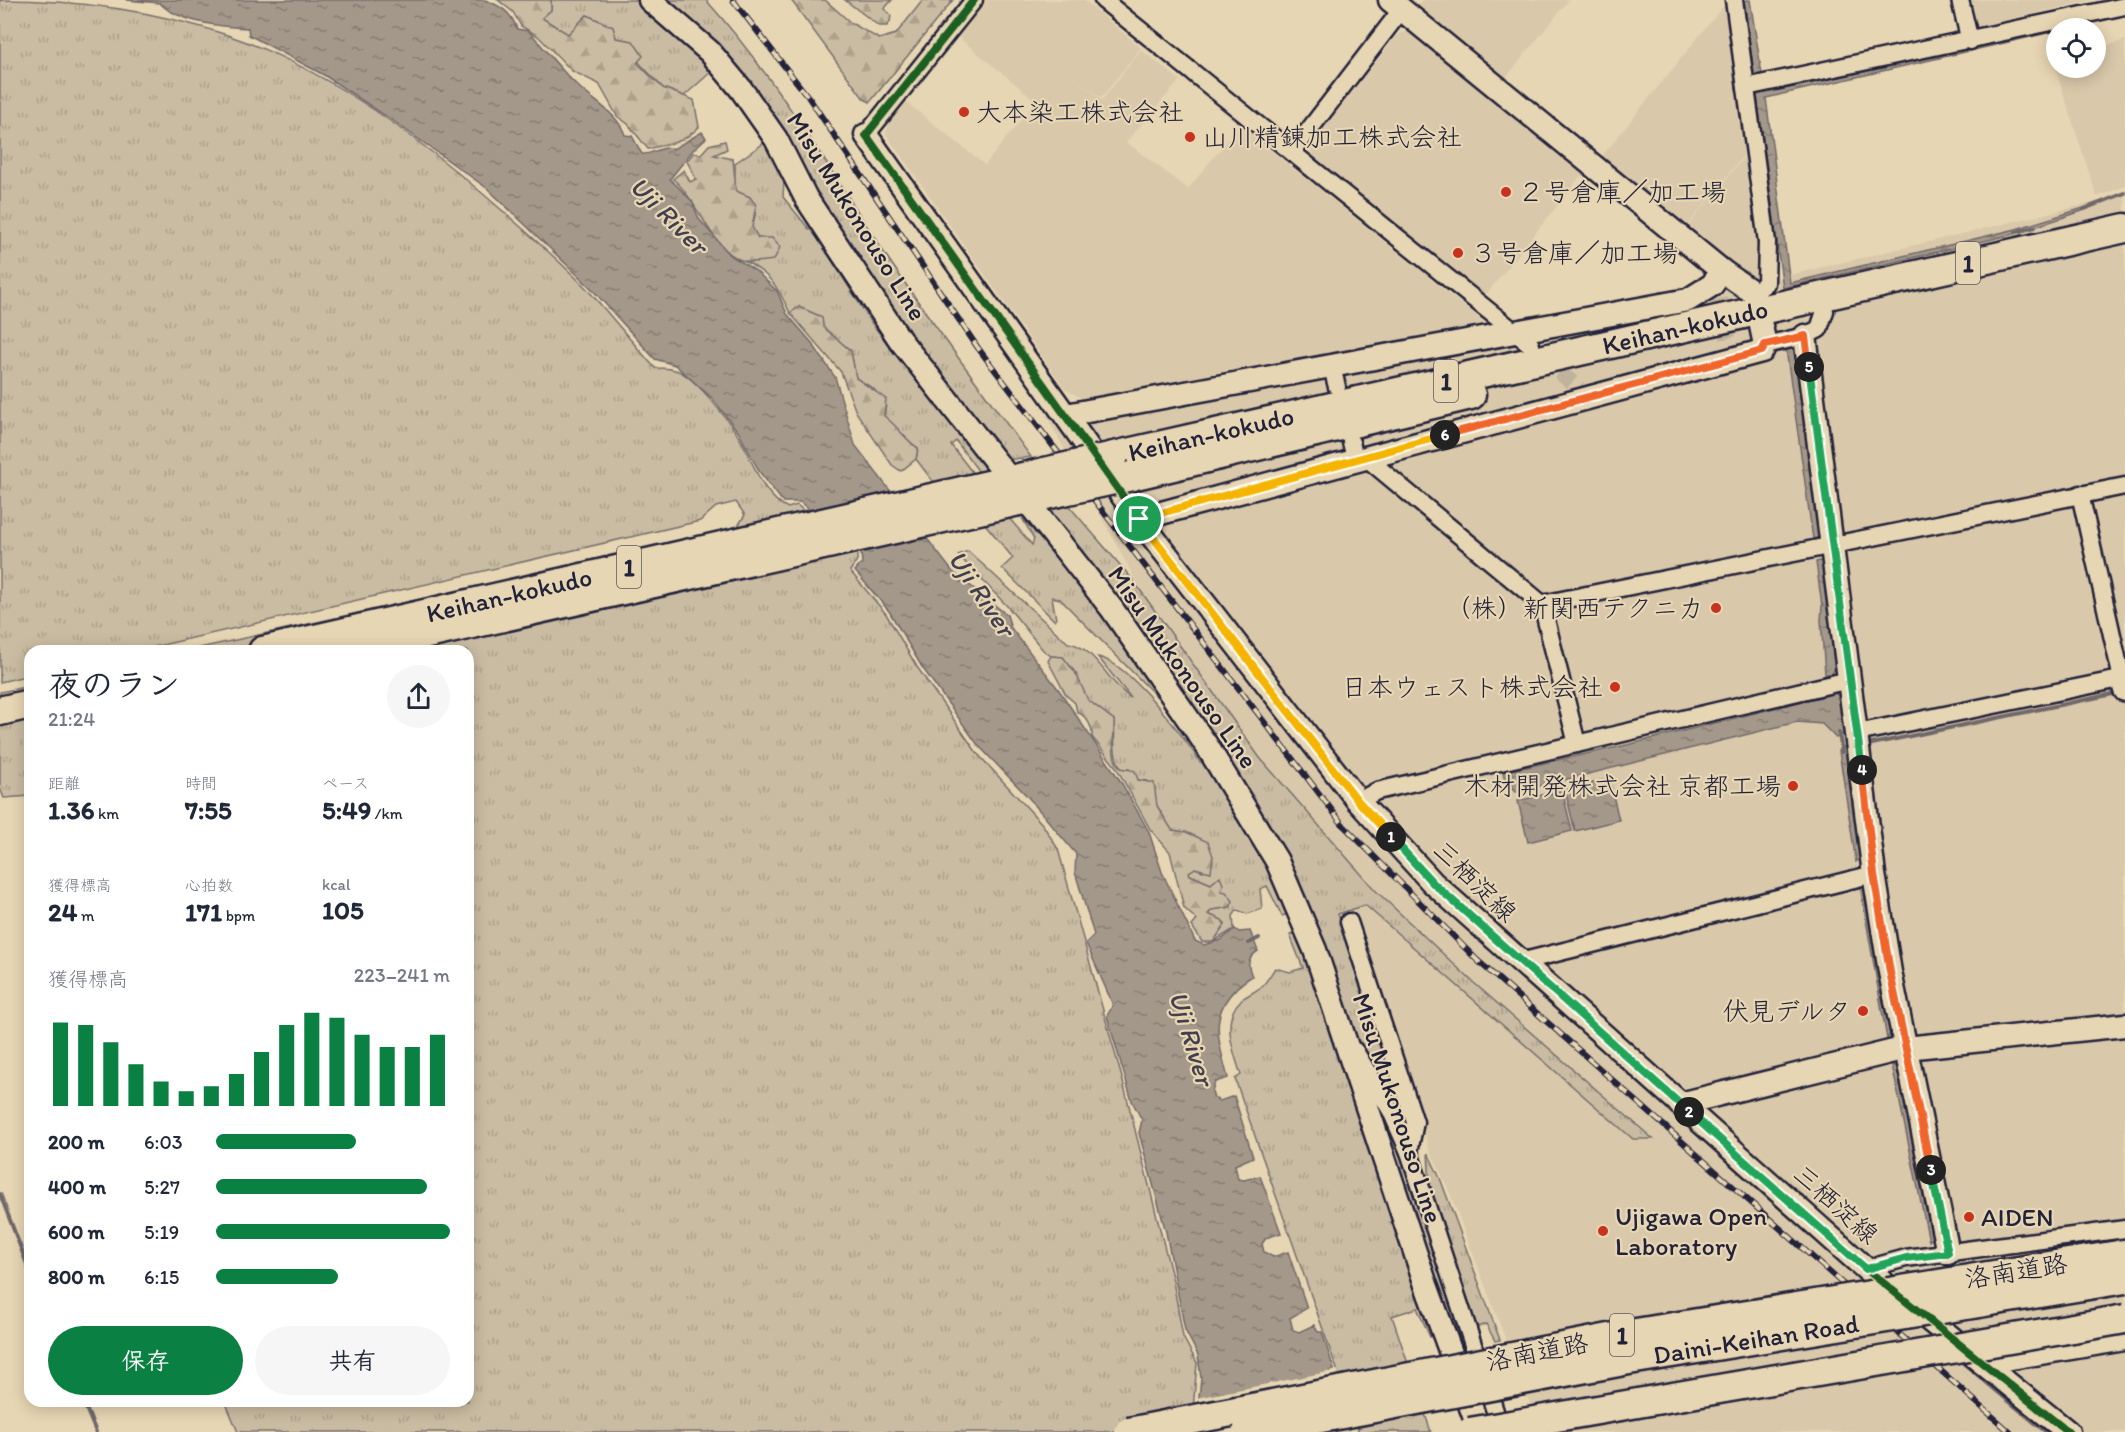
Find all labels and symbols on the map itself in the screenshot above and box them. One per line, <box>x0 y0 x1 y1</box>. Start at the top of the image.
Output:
place label: 大本染工株式会社 <box>976 96 1184 128</box>
marker: 大本染工株式会社 <box>957 105 971 119</box>
street label: Misu Mukonouso Line <box>780 106 934 326</box>
place label: 山川精錬加工株式会社 <box>1202 121 1462 153</box>
marker: 山川精錬加工株式会社 <box>1183 130 1197 144</box>
water label: Uji River <box>623 169 717 263</box>
place label: ２号倉庫／加工場 <box>1518 176 1726 208</box>
marker: ２号倉庫／加工場 <box>1499 185 1513 199</box>
place label: ３号倉庫／加工場 <box>1470 237 1678 269</box>
road number: 1 <box>1956 242 1980 284</box>
marker: ３号倉庫／加工場 <box>1451 246 1465 260</box>
street label: Keihan-kokudo <box>1599 292 1771 362</box>
pin: 5 <box>1794 352 1824 382</box>
road number: 1 <box>1434 360 1458 402</box>
street label: Keihan-kokudo <box>1125 399 1297 469</box>
pin: 6 <box>1430 420 1460 450</box>
pin <box>1113 493 1164 544</box>
water label: Uji River <box>941 544 1025 645</box>
road number: 1 <box>617 546 641 588</box>
street label: Keihan-kokudo <box>423 560 595 630</box>
street label: Misu Mukonouso Line <box>1101 560 1265 774</box>
place label: （株）新関西テクニカ <box>1445 592 1704 624</box>
marker: （株）新関西テクニカ <box>1709 601 1723 615</box>
place label: 日本ウェスト株式会社 <box>1341 671 1603 703</box>
marker: 日本ウェスト株式会社 <box>1608 680 1622 694</box>
pin: 4 <box>1847 755 1877 785</box>
place label: 木材開発株式会社 京都工場 <box>1463 770 1781 802</box>
marker: 木材開発株式会社 京都工場 <box>1786 779 1800 793</box>
pin: 1 <box>1376 822 1406 852</box>
street label: 三栖淀線 <box>1426 833 1524 929</box>
water label: Uji River <box>1162 987 1223 1092</box>
street label: Misu Mukonouso Line <box>1346 989 1450 1227</box>
place label: 伏見デルタ <box>1723 995 1851 1027</box>
marker: 伏見デルタ <box>1856 1004 1870 1018</box>
pin: 2 <box>1674 1097 1704 1127</box>
pin: 3 <box>1916 1155 1946 1185</box>
street label: 三栖淀線 <box>1787 1157 1885 1251</box>
place label: Ujigawa Open Laboratory <box>1615 1200 1767 1262</box>
place label: AIDEN <box>1981 1201 2054 1233</box>
marker: AIDEN <box>1962 1210 1976 1224</box>
marker: Ujigawa Open Laboratory <box>1596 1224 1610 1238</box>
street label: 洛南道路 <box>1962 1247 2070 1295</box>
street label: Daini-Keihan Road <box>1651 1307 1862 1371</box>
road number: 1 <box>1610 1314 1634 1356</box>
street label: 洛南道路 <box>1483 1326 1591 1378</box>

